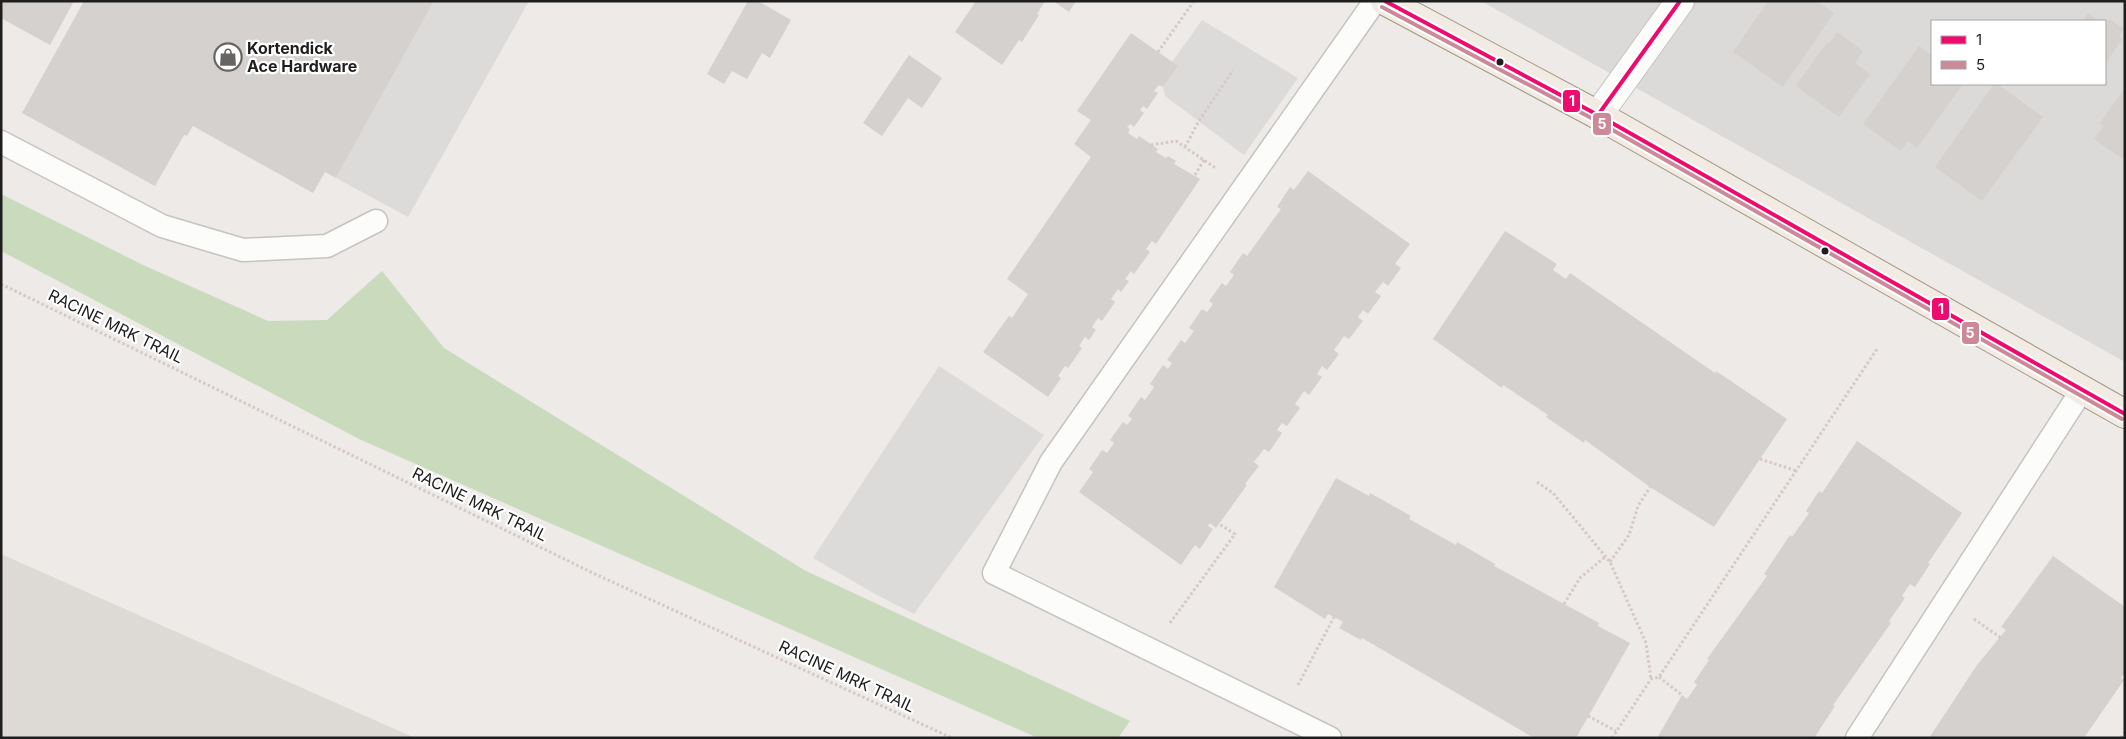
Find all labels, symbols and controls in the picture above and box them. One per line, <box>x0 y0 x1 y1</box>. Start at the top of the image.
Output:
legend <box>1931 20 2106 85</box>
text: 1 <box>1976 30 1982 49</box>
place label: Kortendick Ace Hardware <box>247 38 357 76</box>
shop icon: Kortendick Ace Hardware <box>213 42 243 72</box>
text: 5 <box>1976 55 1985 74</box>
unlabelled marker <box>1495 57 1505 67</box>
line badge: 1 <box>1562 89 1581 113</box>
text: 1 <box>1569 92 1575 109</box>
line badge: 5 <box>1592 112 1612 136</box>
text: 5 <box>1598 115 1607 132</box>
unlabelled marker <box>1820 246 1830 256</box>
street label: RACINE MRK TRAIL <box>45 285 187 367</box>
line badge: 1 <box>1931 297 1950 321</box>
text: 1 <box>1938 300 1944 317</box>
line badge: 5 <box>1961 321 1980 345</box>
text: 5 <box>1966 324 1975 341</box>
street label: RACINE MRK TRAIL <box>409 463 551 545</box>
street label: RACINE MRK TRAIL <box>776 636 918 716</box>

